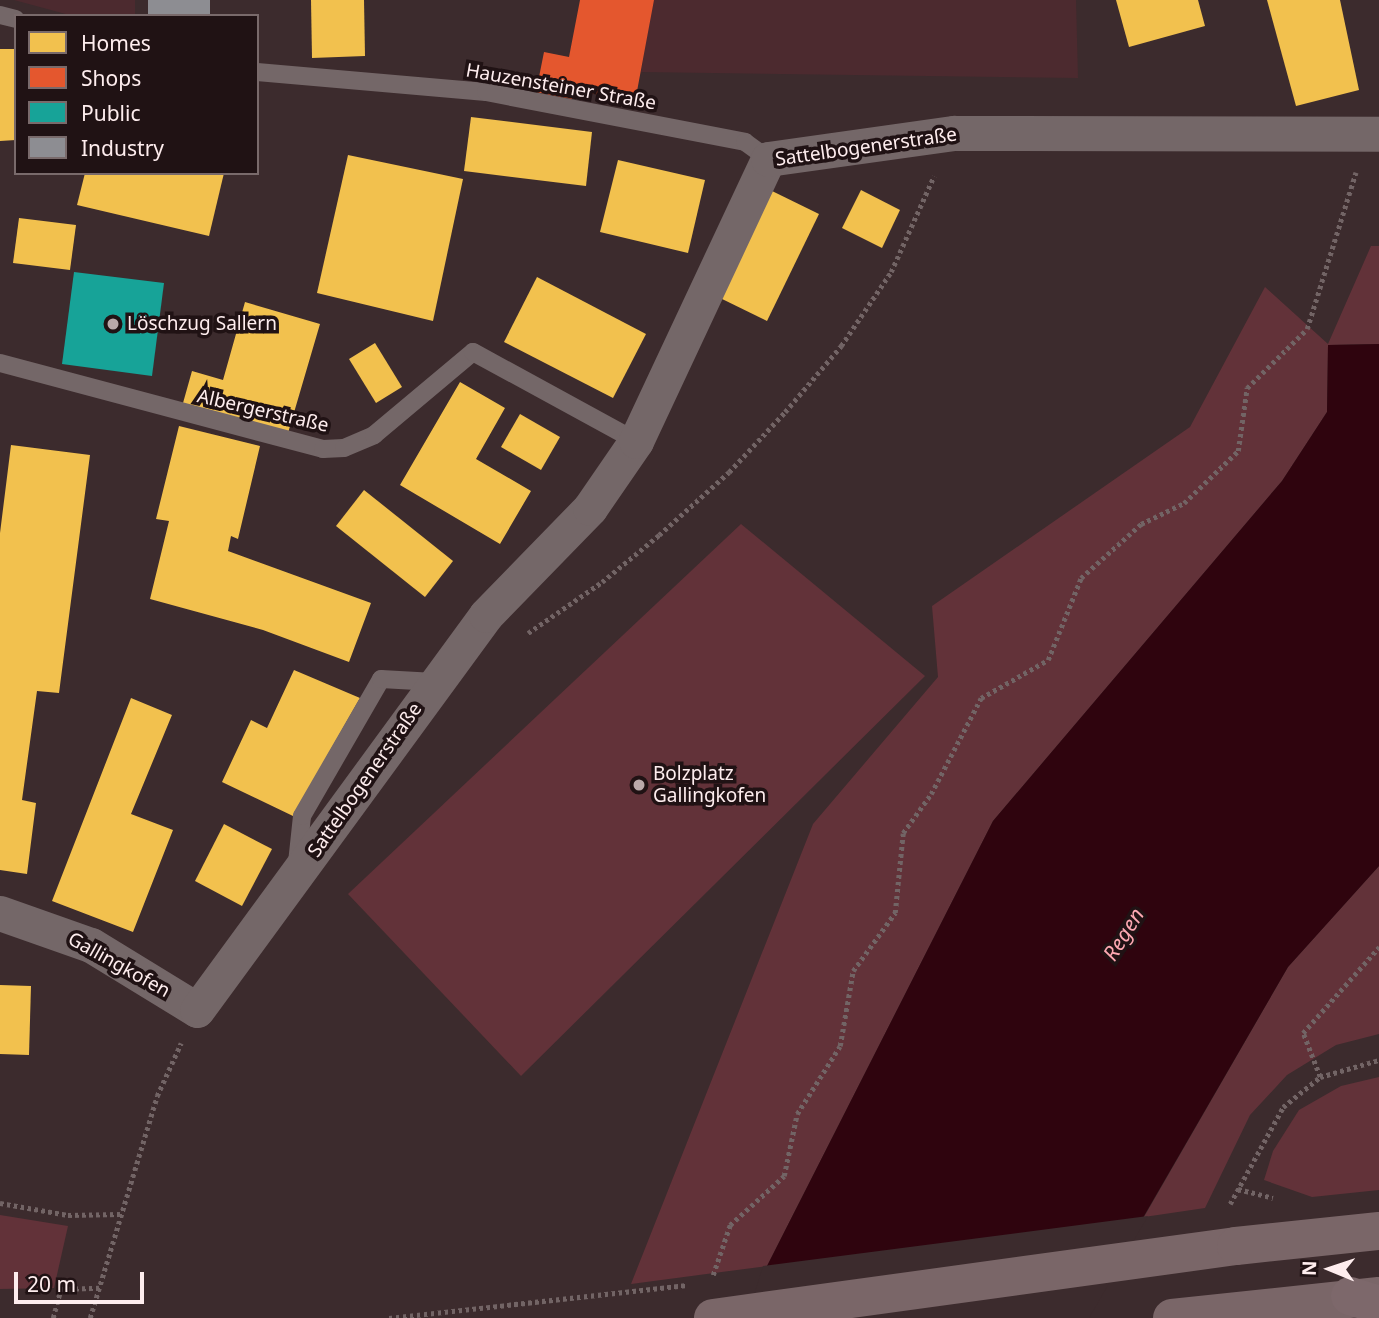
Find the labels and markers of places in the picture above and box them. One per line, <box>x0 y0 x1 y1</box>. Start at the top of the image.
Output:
place label: Löschzug Sallern <box>127 313 277 335</box>
marker: Löschzug Sallern <box>105 316 121 332</box>
place label: Bolzplatz Gallingkofen <box>653 763 766 807</box>
marker: Bolzplatz Gallingkofen <box>631 777 647 793</box>

